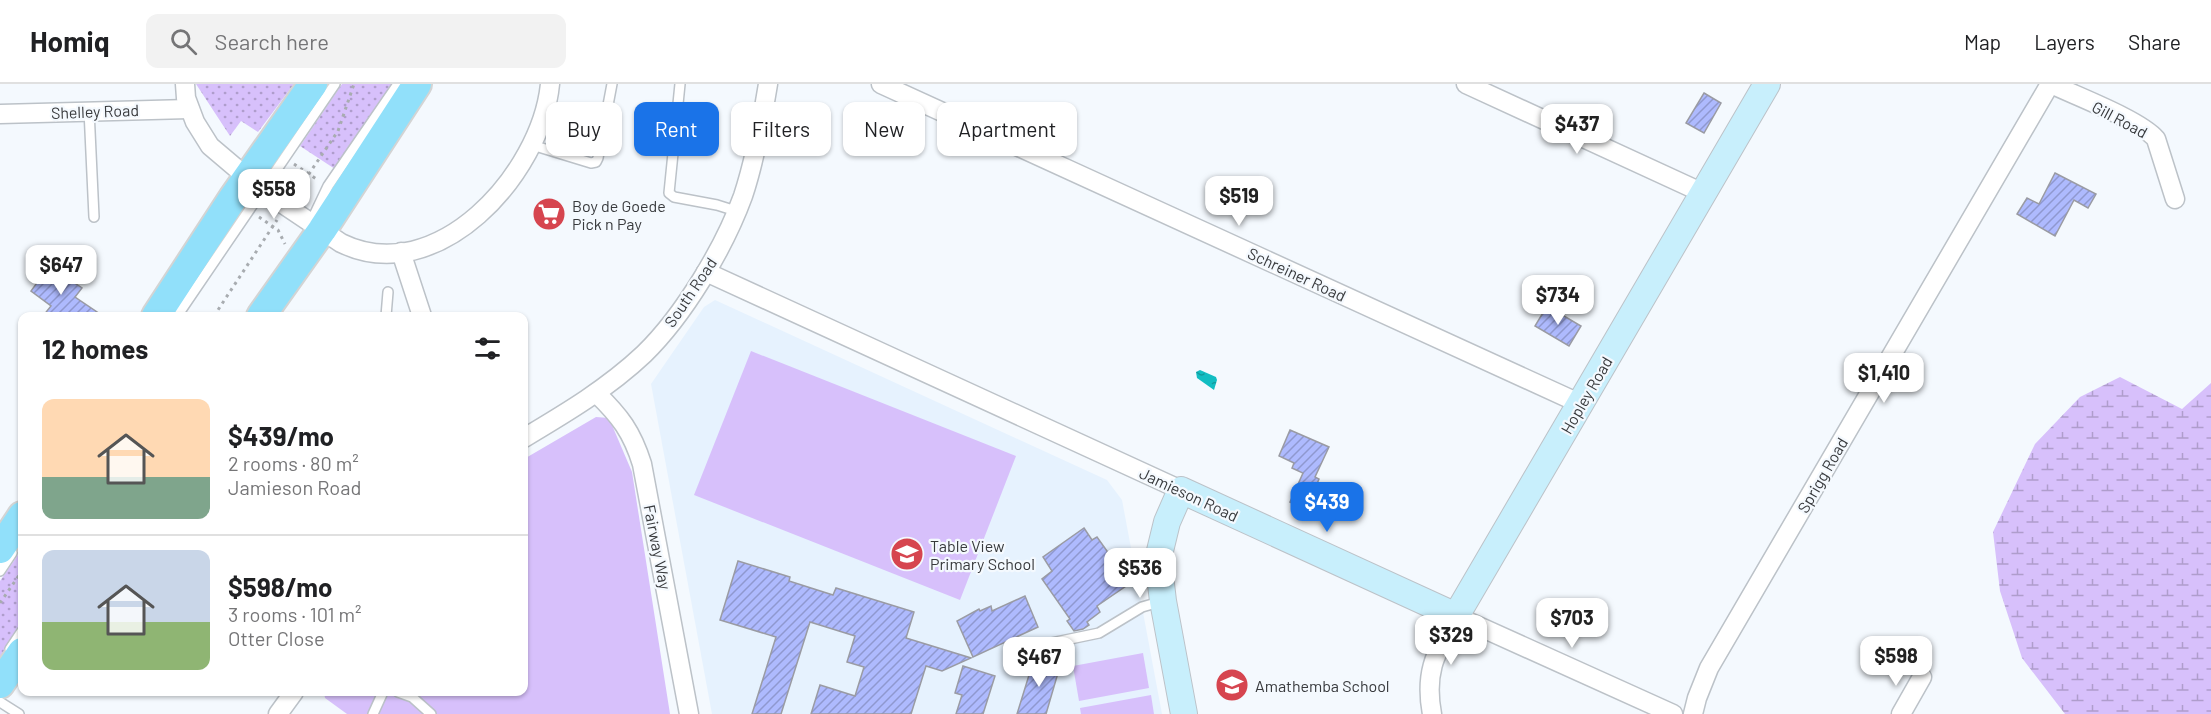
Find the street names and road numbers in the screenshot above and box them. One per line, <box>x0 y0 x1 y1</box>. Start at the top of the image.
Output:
street label: Gill Road <box>2089 97 2151 141</box>
street label: Shelley Road <box>51 100 139 122</box>
street label: Schreiner Road <box>1245 243 1349 305</box>
street label: South Road <box>660 254 720 330</box>
street label: Hopley Road <box>1556 353 1616 437</box>
street label: Sprigg Road <box>1793 434 1851 516</box>
street label: Jamieson Road <box>1137 463 1241 525</box>
street label: Fairway Way <box>640 503 676 592</box>

